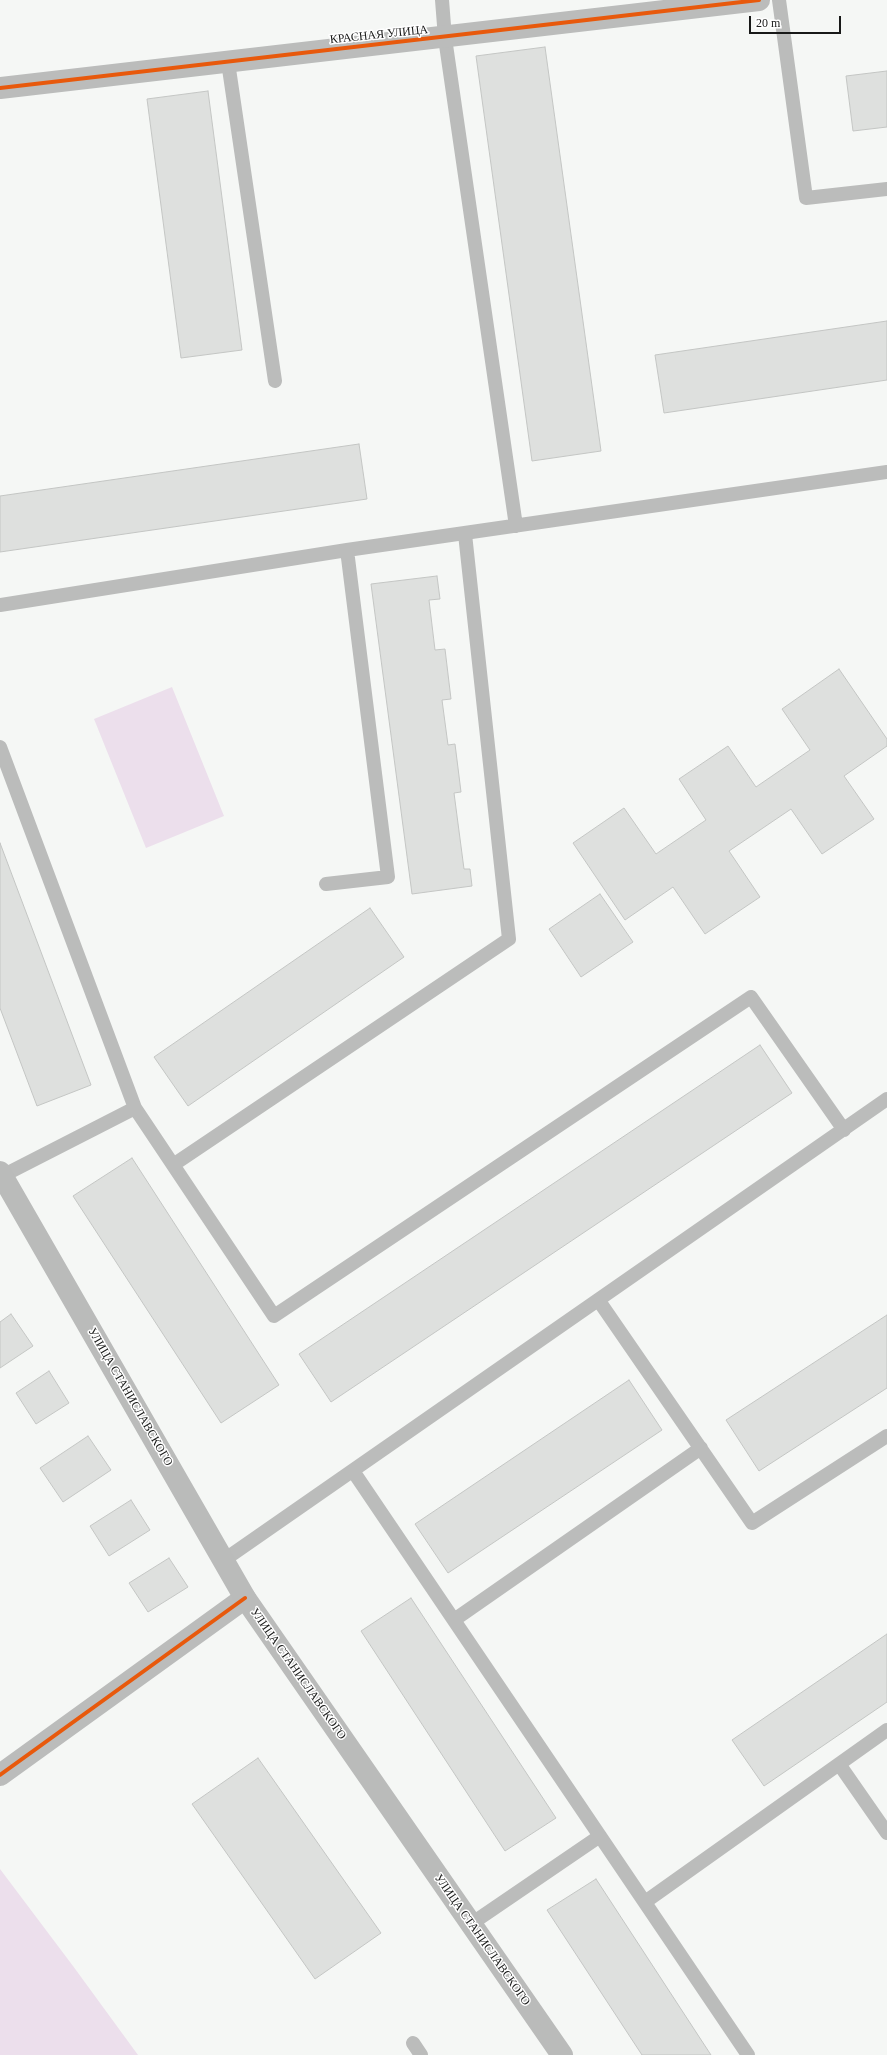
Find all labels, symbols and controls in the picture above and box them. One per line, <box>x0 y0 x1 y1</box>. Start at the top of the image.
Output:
scale bar <box>751 8 843 34</box>
text: 20 m <box>756 16 780 30</box>
street label: КРАСНАЯ УЛИЦА <box>329 23 429 47</box>
street label: УЛИЦА СТАНИСЛАВСКОГО <box>84 1325 176 1469</box>
street label: УЛИЦА СТАНИСЛАВСКОГО <box>247 1605 349 1743</box>
street label: УЛИЦА СТАНИСЛАВСКОГО <box>431 1871 533 2009</box>

